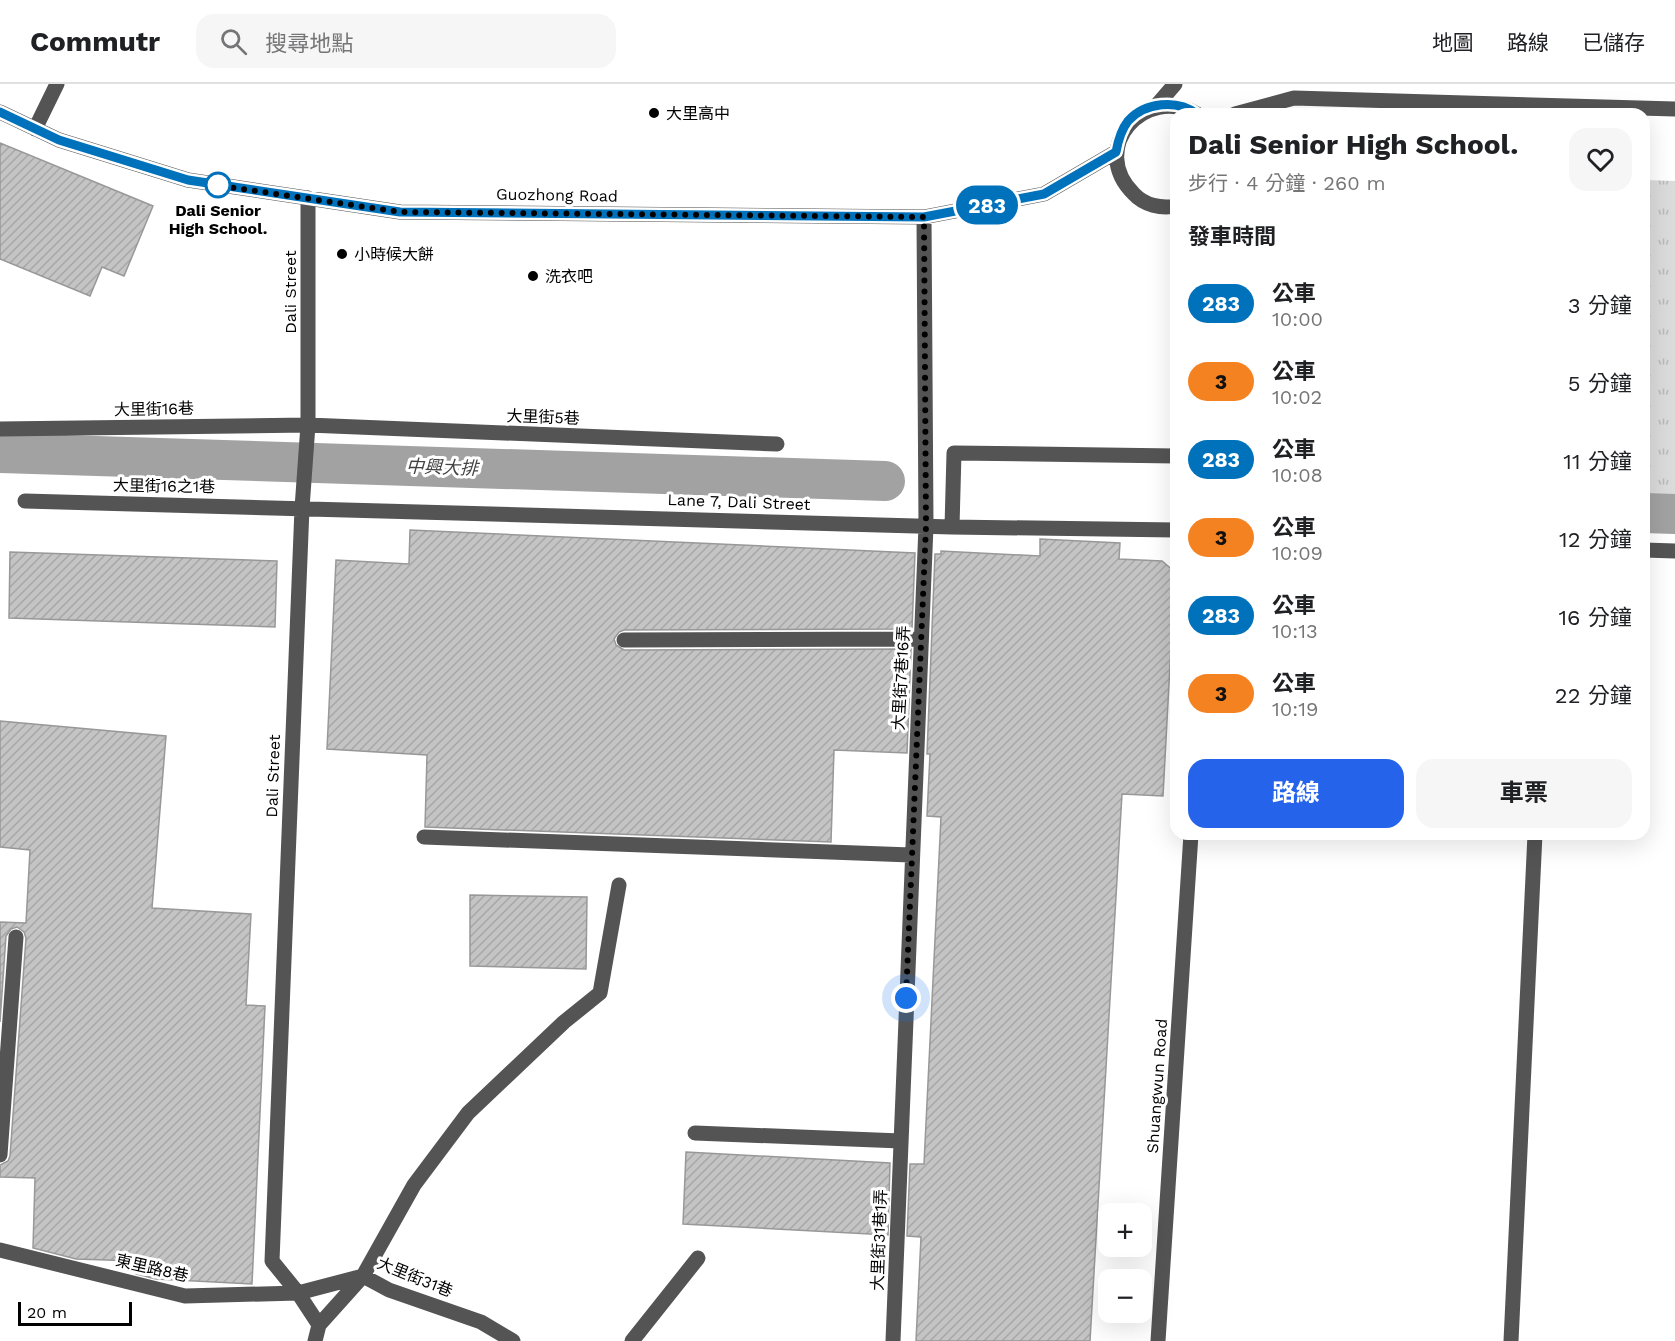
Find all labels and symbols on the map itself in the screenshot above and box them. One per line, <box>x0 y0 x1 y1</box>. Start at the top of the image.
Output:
place label: 大里高中 <box>666 104 730 123</box>
marker: 大里高中 <box>647 106 661 120</box>
marker: Dali Senior High School. <box>205 172 231 198</box>
street label: Guozhong Road <box>496 184 618 206</box>
line badge: 283 <box>952 186 1022 224</box>
place label: Dali Senior High School. <box>169 201 267 238</box>
place label: 小時候大餅 <box>354 245 434 264</box>
marker: 小時候大餅 <box>335 247 349 261</box>
street label: Dali Street <box>281 250 300 334</box>
place label: 洗衣吧 <box>545 267 593 286</box>
marker: 洗衣吧 <box>526 269 540 283</box>
street label: 大里街16巷 <box>114 399 194 419</box>
street label: 大里街5巷 <box>506 406 580 428</box>
water label: 中興大排 <box>406 455 480 479</box>
street label: 大里街16之1巷 <box>113 476 215 496</box>
street label: Lane 7, Dali Street <box>667 490 811 514</box>
street label: 大里街7巷16弄 <box>889 625 913 731</box>
street label: Dali Street <box>262 734 284 818</box>
your location <box>891 983 921 1013</box>
street label: Shuangwun Road <box>1143 1018 1171 1154</box>
street label: 大里街31巷1弄 <box>868 1189 890 1291</box>
street label: 東里路8巷 <box>114 1250 190 1286</box>
street label: 大里街31巷 <box>375 1253 455 1301</box>
scale bar <box>18 1299 132 1326</box>

